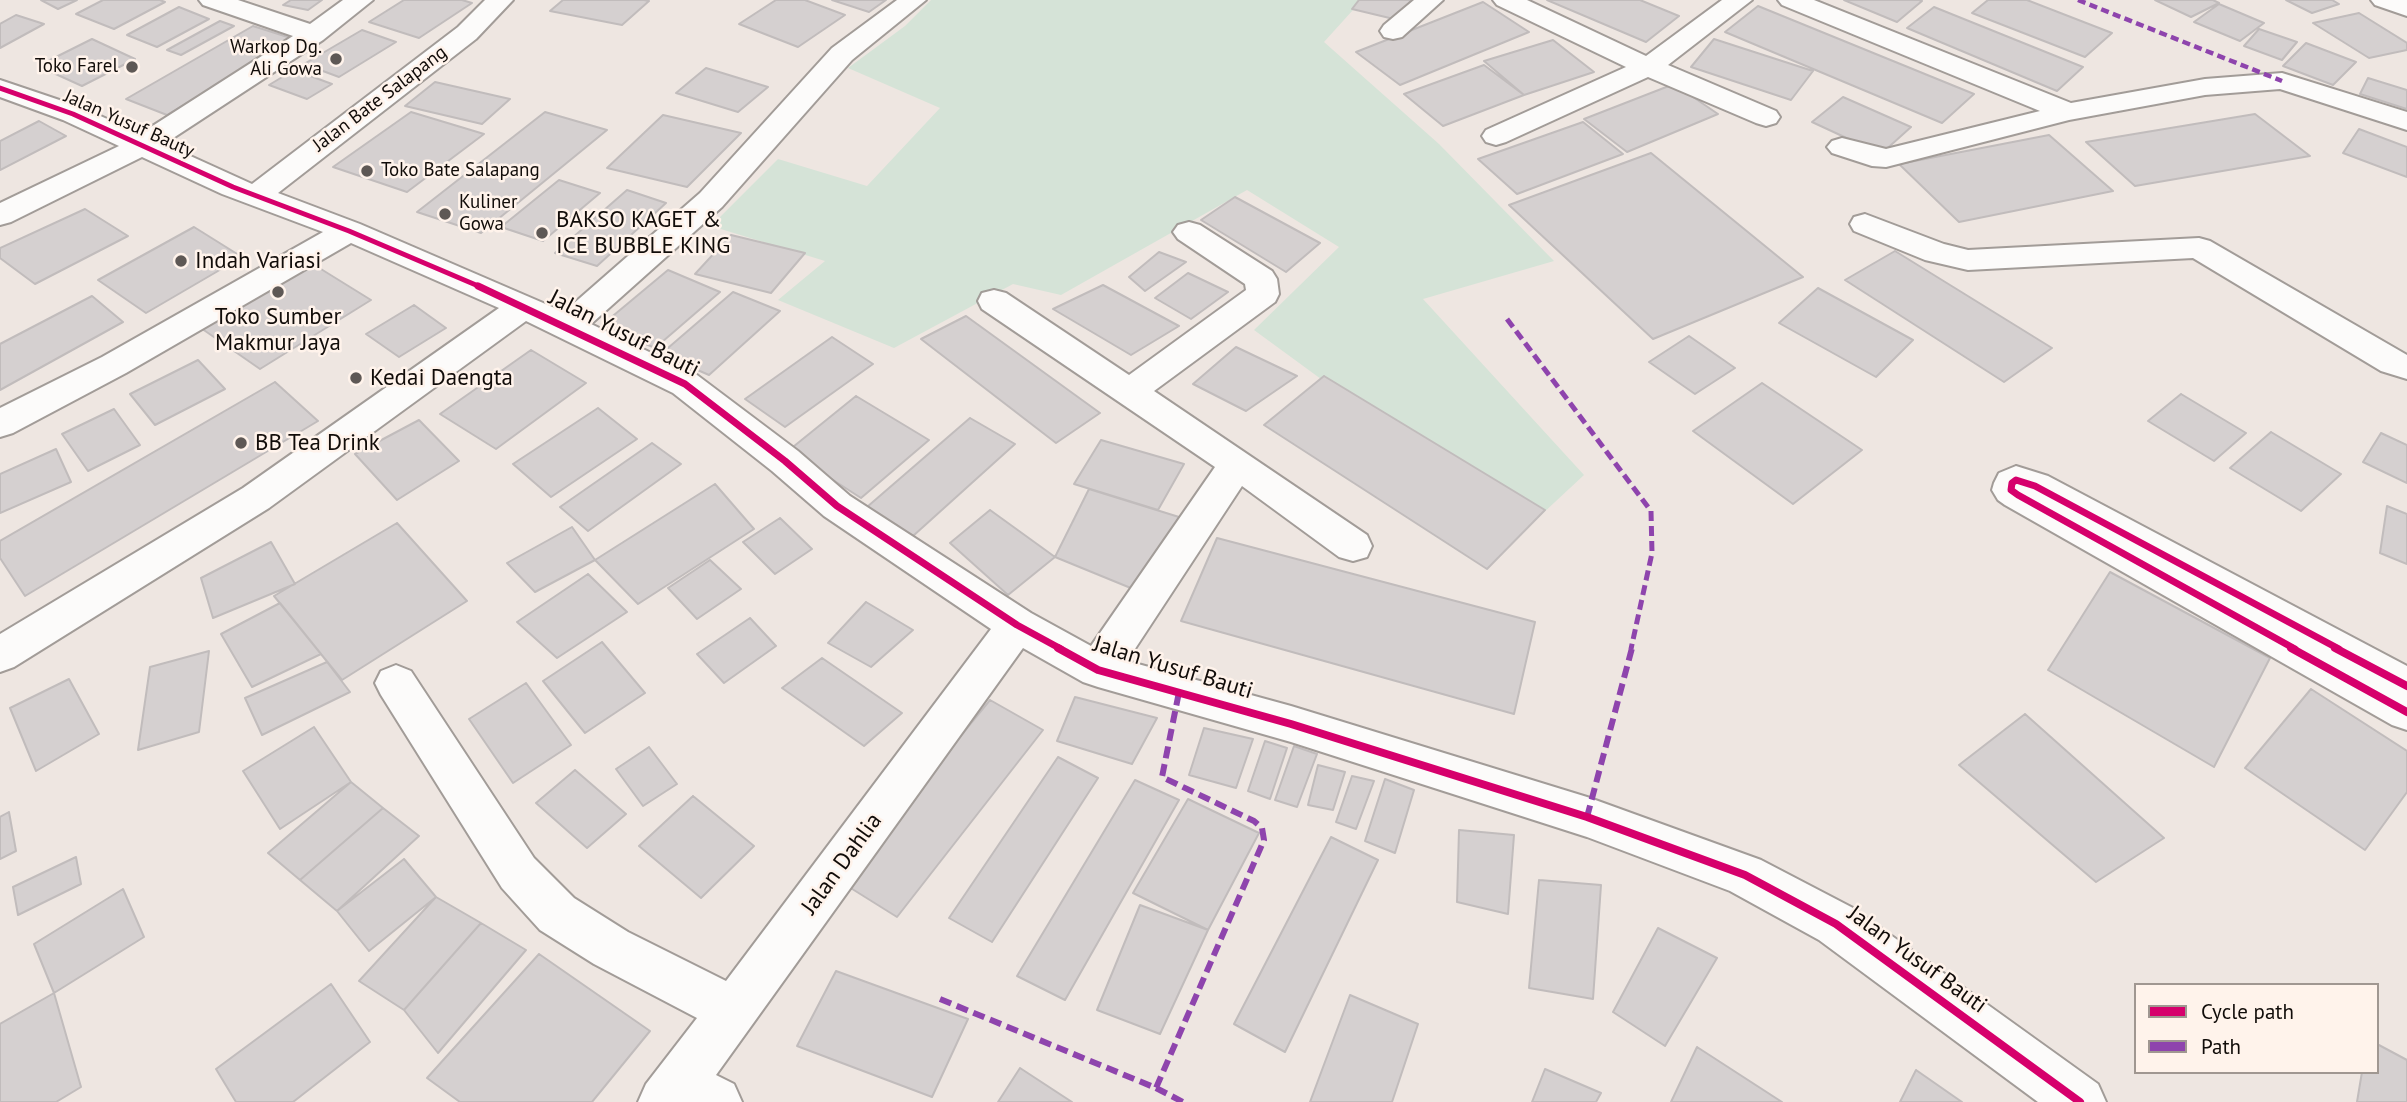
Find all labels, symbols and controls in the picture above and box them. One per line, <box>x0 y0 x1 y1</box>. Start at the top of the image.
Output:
place label: Warkop Dg. Ali Gowa <box>230 37 322 81</box>
street label: Jalan Bate Salapang <box>309 41 451 157</box>
marker: Warkop Dg. Ali Gowa <box>328 51 344 67</box>
place label: Toko Farel <box>35 56 118 78</box>
marker: Toko Farel <box>124 59 140 75</box>
street label: Jalan Yusuf Bauty <box>60 85 198 163</box>
place label: Toko Bate Salapang <box>381 160 540 182</box>
marker: Toko Bate Salapang <box>359 163 375 179</box>
place label: Kuliner Gowa <box>459 192 517 236</box>
marker: Kuliner Gowa <box>437 206 453 222</box>
place label: BAKSO KAGET & ICE BUBBLE KING <box>556 206 730 260</box>
marker: BAKSO KAGET & ICE BUBBLE KING <box>534 225 550 241</box>
place label: Indah Variasi <box>195 247 321 275</box>
marker: Indah Variasi <box>173 253 189 269</box>
marker: Toko Sumber Makmur Jaya <box>270 284 286 300</box>
street label: Jalan Yusuf Bauti <box>544 284 704 384</box>
place label: Toko Sumber Makmur Jaya <box>215 303 341 357</box>
place label: Kedai Daengta <box>370 364 513 392</box>
marker: Kedai Daengta <box>348 370 364 386</box>
place label: BB Tea Drink <box>255 429 380 457</box>
marker: BB Tea Drink <box>233 435 249 451</box>
street label: Jalan Yusuf Bauti <box>1090 631 1256 705</box>
street label: Jalan Dahlia <box>796 808 888 920</box>
street label: Jalan Yusuf Bauti <box>1842 900 1992 1020</box>
legend <box>2134 983 2379 1074</box>
text: Cycle path <box>2201 998 2294 1025</box>
text: Path <box>2201 1033 2241 1060</box>

